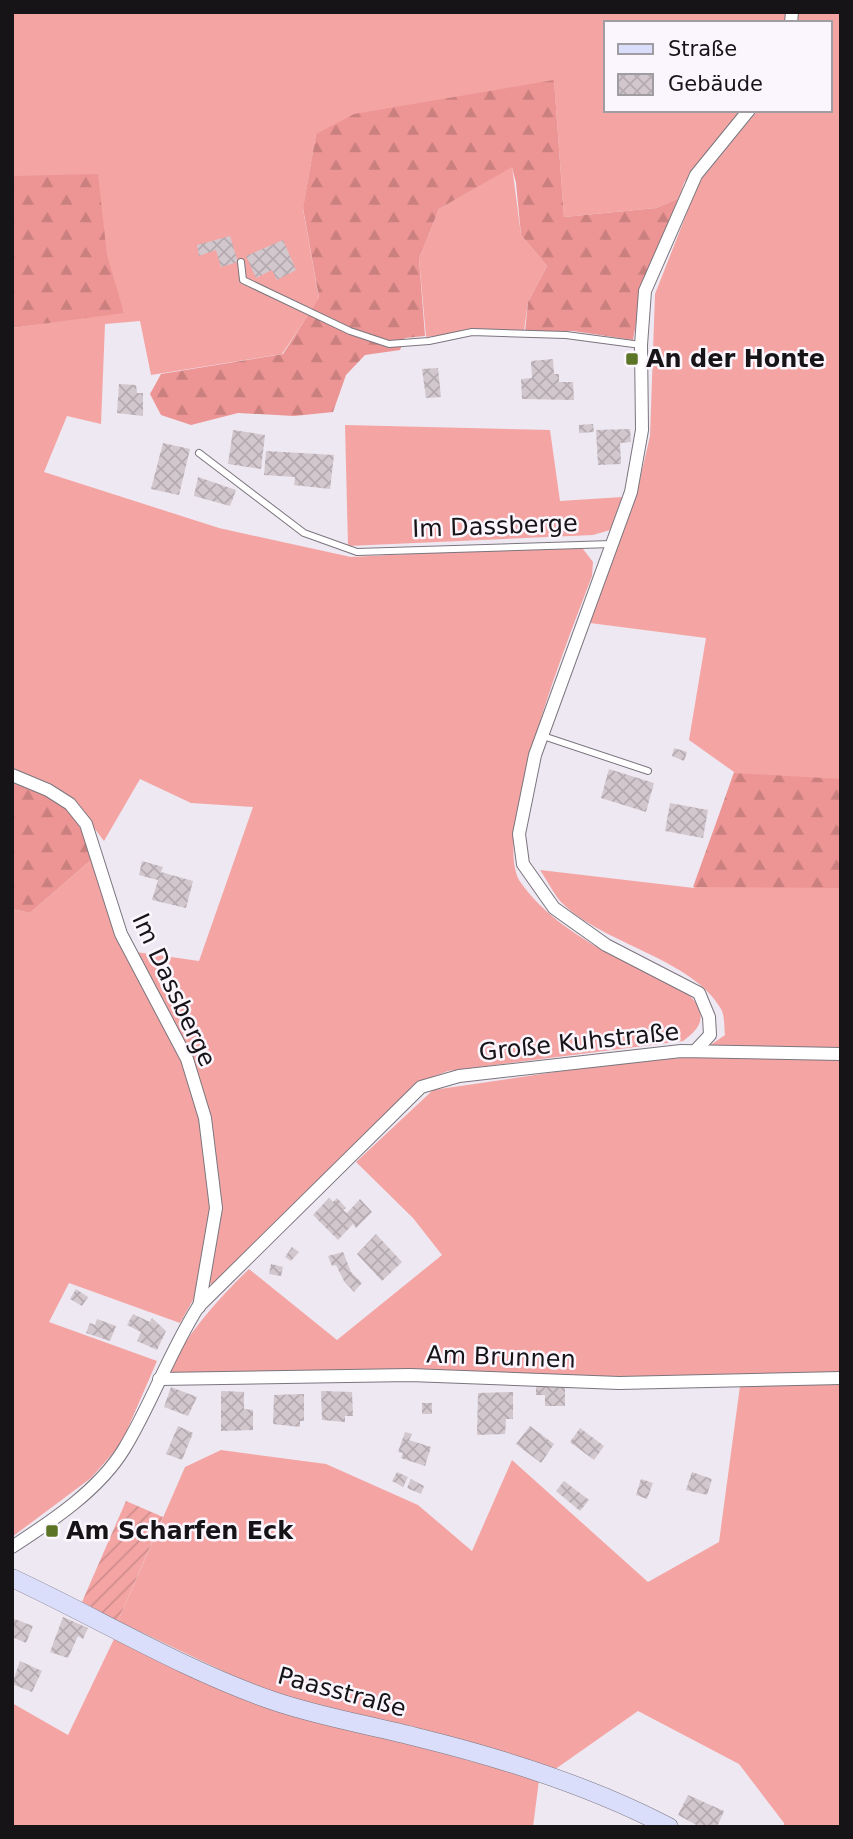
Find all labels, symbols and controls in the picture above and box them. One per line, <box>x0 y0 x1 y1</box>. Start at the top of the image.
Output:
legend <box>604 21 832 112</box>
text: Straße <box>668 37 737 61</box>
text: Gebäude <box>668 72 763 96</box>
place label: An der Honte <box>646 345 825 373</box>
marker: An der Honte <box>624 351 640 367</box>
street label: Im Dassberge <box>412 509 578 543</box>
street label: Im Dassberge <box>126 909 222 1071</box>
street label: Große Kuhstraße <box>477 1018 681 1066</box>
street label: Am Brunnen <box>426 1340 576 1374</box>
place label: Am Scharfen Eck <box>66 1517 294 1545</box>
marker: Am Scharfen Eck <box>44 1523 60 1539</box>
street label: Paasstraße <box>275 1661 409 1723</box>

